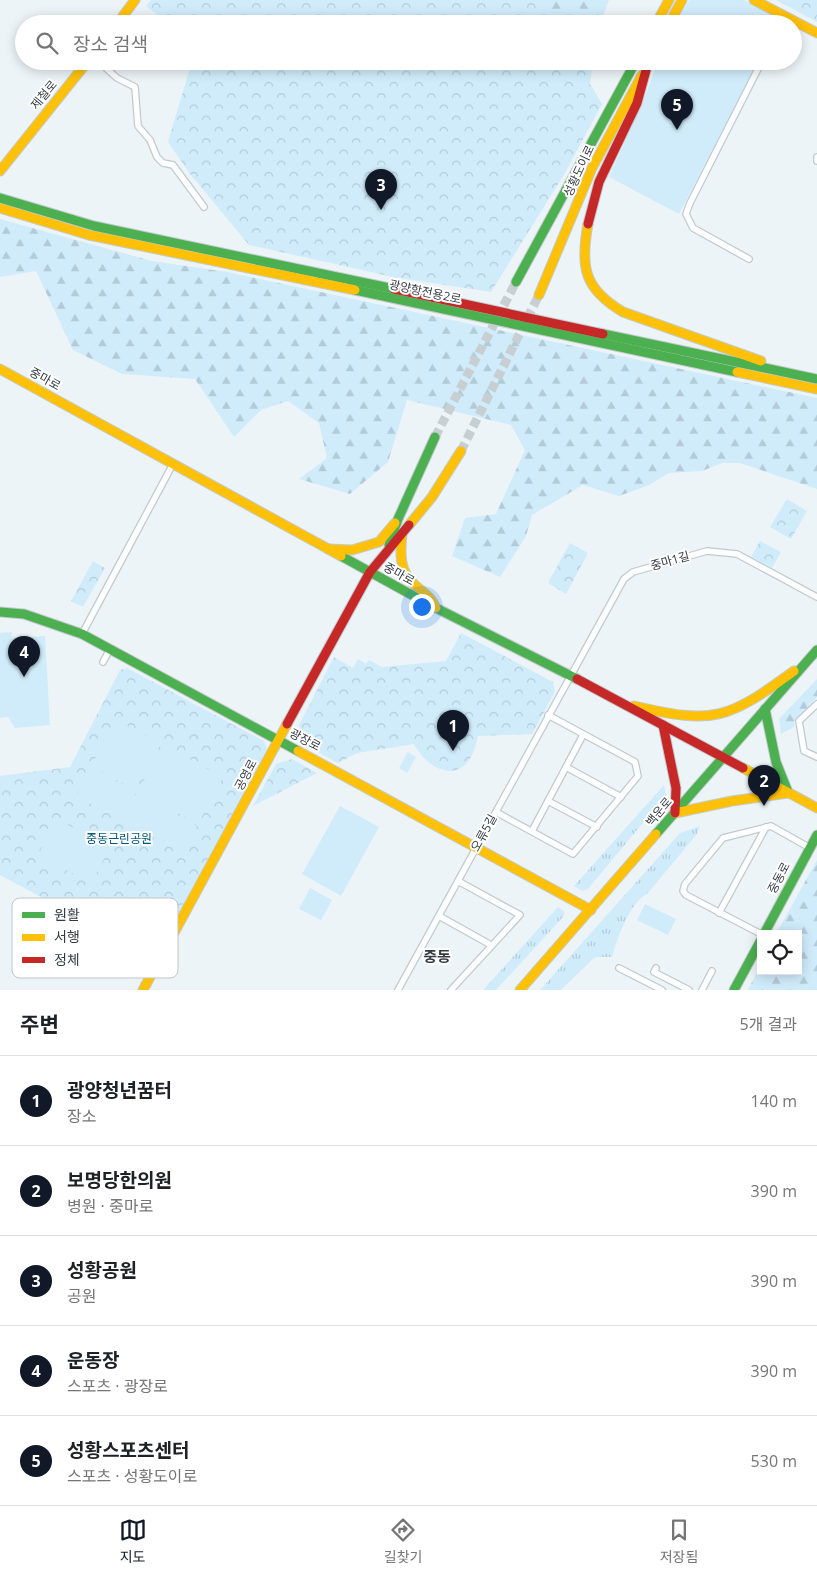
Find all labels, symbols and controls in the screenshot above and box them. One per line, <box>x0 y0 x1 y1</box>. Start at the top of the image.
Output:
search box <box>15 15 802 70</box>
icon: search <box>33 29 61 57</box>
text: 장소 검색 <box>73 31 148 57</box>
street label: 제철로 <box>26 77 61 113</box>
pin: 5 <box>661 89 693 130</box>
street label: 성황도이로 <box>559 142 598 199</box>
pin: 3 <box>365 169 397 210</box>
street label: 광양항전용2로 <box>388 276 463 307</box>
street label: 중마로 <box>27 363 64 394</box>
street label: 중마1길 <box>648 547 691 574</box>
street label: 중마로 <box>381 558 418 589</box>
your location <box>409 594 435 620</box>
pin: 4 <box>8 636 40 677</box>
pin: 1 <box>437 710 469 751</box>
street label: 광장로 <box>287 724 324 755</box>
street label: 공영로 <box>230 756 261 793</box>
pin: 2 <box>748 765 780 806</box>
street label: 백운로 <box>641 794 676 830</box>
street label: 오류5길 <box>466 811 501 854</box>
park label: 중동근린공원 <box>86 830 152 847</box>
street label: 중동로 <box>763 859 794 896</box>
legend <box>12 898 178 978</box>
text: 원활 <box>54 905 80 924</box>
text: 서행 <box>54 927 80 946</box>
map controls <box>757 930 802 975</box>
button: locate <box>757 930 802 975</box>
district label: 중동 <box>423 946 451 966</box>
text: 정체 <box>54 950 80 969</box>
text: 주변 <box>20 1010 59 1038</box>
text: 5개 결과 <box>740 1013 797 1035</box>
text: 광양청년꿈터 <box>67 1077 172 1103</box>
text: 1 <box>31 1090 41 1112</box>
text: 140 m <box>751 1090 797 1112</box>
text: 장소 <box>67 1105 96 1127</box>
text: 보명당한의원 <box>67 1167 172 1193</box>
text: 2 <box>31 1180 41 1202</box>
text: 390 m <box>751 1180 797 1202</box>
text: 병원 · 중마로 <box>67 1195 153 1217</box>
text: 성황공원 <box>67 1257 137 1283</box>
text: 3 <box>31 1270 41 1292</box>
text: 390 m <box>751 1270 797 1292</box>
text: 공원 <box>67 1285 96 1307</box>
text: 운동장 <box>67 1347 119 1373</box>
text: 4 <box>31 1360 41 1382</box>
text: 390 m <box>751 1360 797 1382</box>
text: 스포츠 · 광장로 <box>67 1375 168 1397</box>
text: 성황스포츠센터 <box>67 1437 189 1463</box>
text: 5 <box>31 1450 41 1472</box>
text: 530 m <box>751 1450 797 1472</box>
text: 스포츠 · 성황도이로 <box>67 1465 197 1487</box>
tab: 지도 <box>119 1516 147 1566</box>
tab: 길찾기 <box>384 1516 422 1566</box>
tab: 저장됨 <box>660 1516 698 1566</box>

